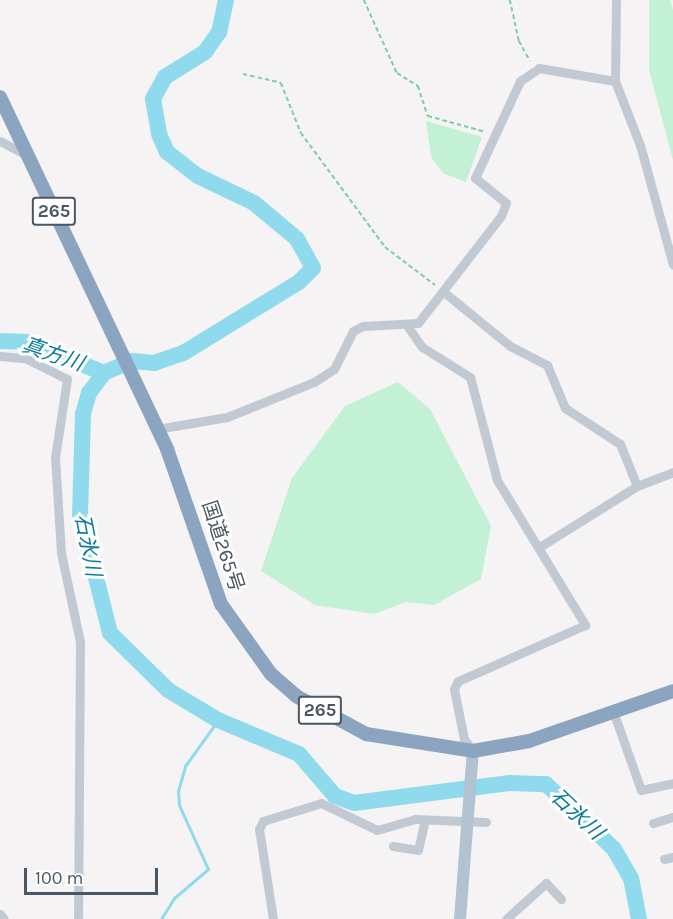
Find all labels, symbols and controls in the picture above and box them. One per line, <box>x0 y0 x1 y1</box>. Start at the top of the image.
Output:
road number: 265 <box>32 196 76 226</box>
water label: 真方川 <box>19 332 87 376</box>
street label: 国道265号 <box>197 497 249 595</box>
water label: 石氷川 <box>70 512 106 578</box>
road number: 265 <box>298 695 342 725</box>
water label: 石氷川 <box>545 783 609 845</box>
scale bar <box>27 856 160 894</box>
text: 100 m <box>35 867 83 889</box>

